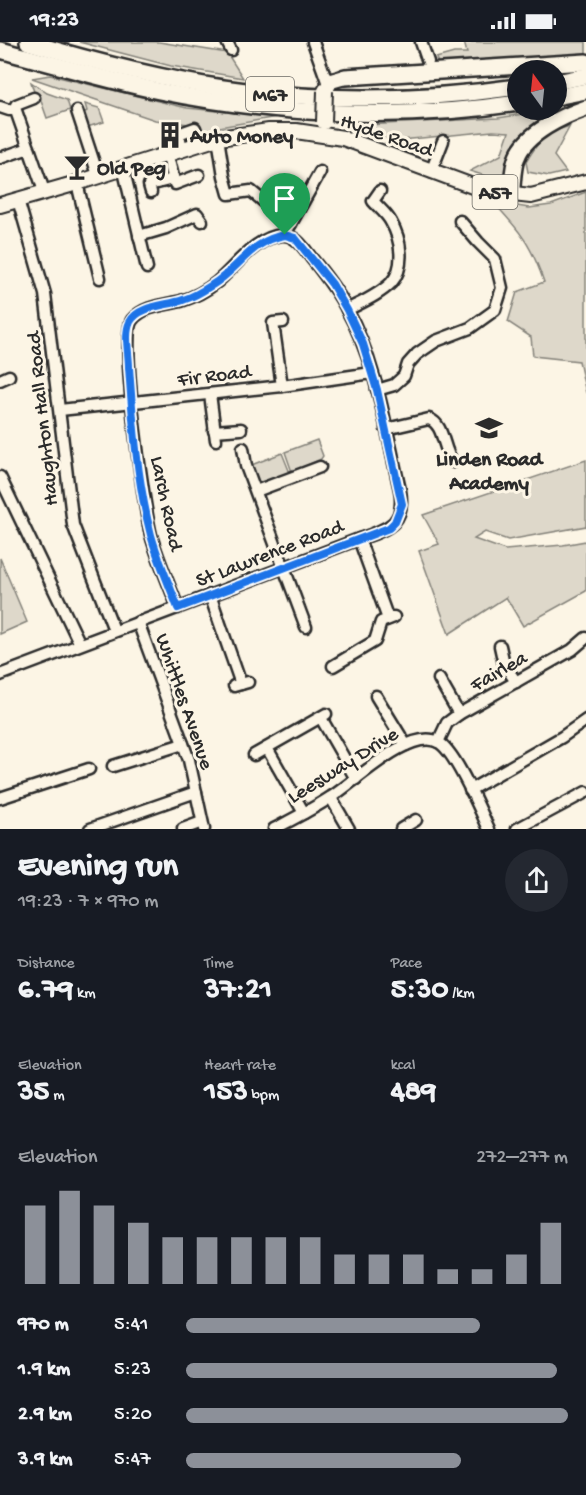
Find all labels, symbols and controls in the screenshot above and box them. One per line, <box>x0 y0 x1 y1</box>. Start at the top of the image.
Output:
text: 19:23 <box>30 8 79 34</box>
north arrow <box>507 60 567 120</box>
map controls <box>507 60 567 120</box>
road number: M67 <box>246 77 294 111</box>
street label: Hyde Road <box>336 110 437 165</box>
building icon: Auto Money <box>155 120 185 150</box>
place label: Auto Money <box>189 126 294 151</box>
bar icon: Old Peg <box>62 152 92 182</box>
place label: Old Peg <box>97 158 166 183</box>
pin <box>259 173 310 235</box>
road number: A57 <box>472 175 518 209</box>
icon: arrive <box>268 182 301 215</box>
street label: Haughton Hall Road <box>23 329 66 507</box>
street label: Fir Road <box>175 360 254 394</box>
school or university icon: Linden Road Academy <box>474 413 504 443</box>
place label: Linden Road Academy <box>436 449 545 498</box>
street label: Larch Road <box>142 454 187 555</box>
street label: St Lawrence Road <box>193 515 349 595</box>
street label: Whittles Avenue <box>148 631 218 775</box>
street label: Fairlea <box>466 646 534 700</box>
street label: Leesway Drive <box>284 722 405 811</box>
text: Evening run <box>18 849 178 887</box>
button: share <box>505 849 568 912</box>
text: 19:23 · 7 × 970 m <box>18 891 159 914</box>
text: Distance <box>18 955 75 974</box>
text: Time <box>204 955 234 974</box>
text: Pace <box>391 955 422 974</box>
text: 6.79 <box>18 974 73 1009</box>
text: 37:21 <box>204 974 272 1009</box>
text: 5:30 <box>391 974 448 1009</box>
text: km <box>73 985 96 1004</box>
text: /km <box>448 985 475 1004</box>
text: Elevation <box>18 1057 82 1076</box>
text: Heart rate <box>204 1057 276 1076</box>
text: kcal <box>391 1057 416 1076</box>
text: 35 <box>18 1076 49 1111</box>
text: 153 <box>204 1076 248 1111</box>
text: 489 <box>391 1076 436 1111</box>
text: m <box>49 1087 65 1106</box>
text: bpm <box>248 1087 279 1106</box>
text: Elevation <box>18 1147 98 1170</box>
text: 272–277 m <box>476 1147 568 1170</box>
text: 970 m <box>18 1314 69 1337</box>
text: 5:41 <box>114 1314 148 1337</box>
text: 1.9 km <box>18 1359 70 1382</box>
text: 5:23 <box>114 1359 151 1382</box>
text: 2.9 km <box>18 1404 72 1427</box>
text: 5:20 <box>114 1404 152 1427</box>
text: 3.9 km <box>18 1449 73 1472</box>
text: 5:47 <box>114 1449 151 1472</box>

